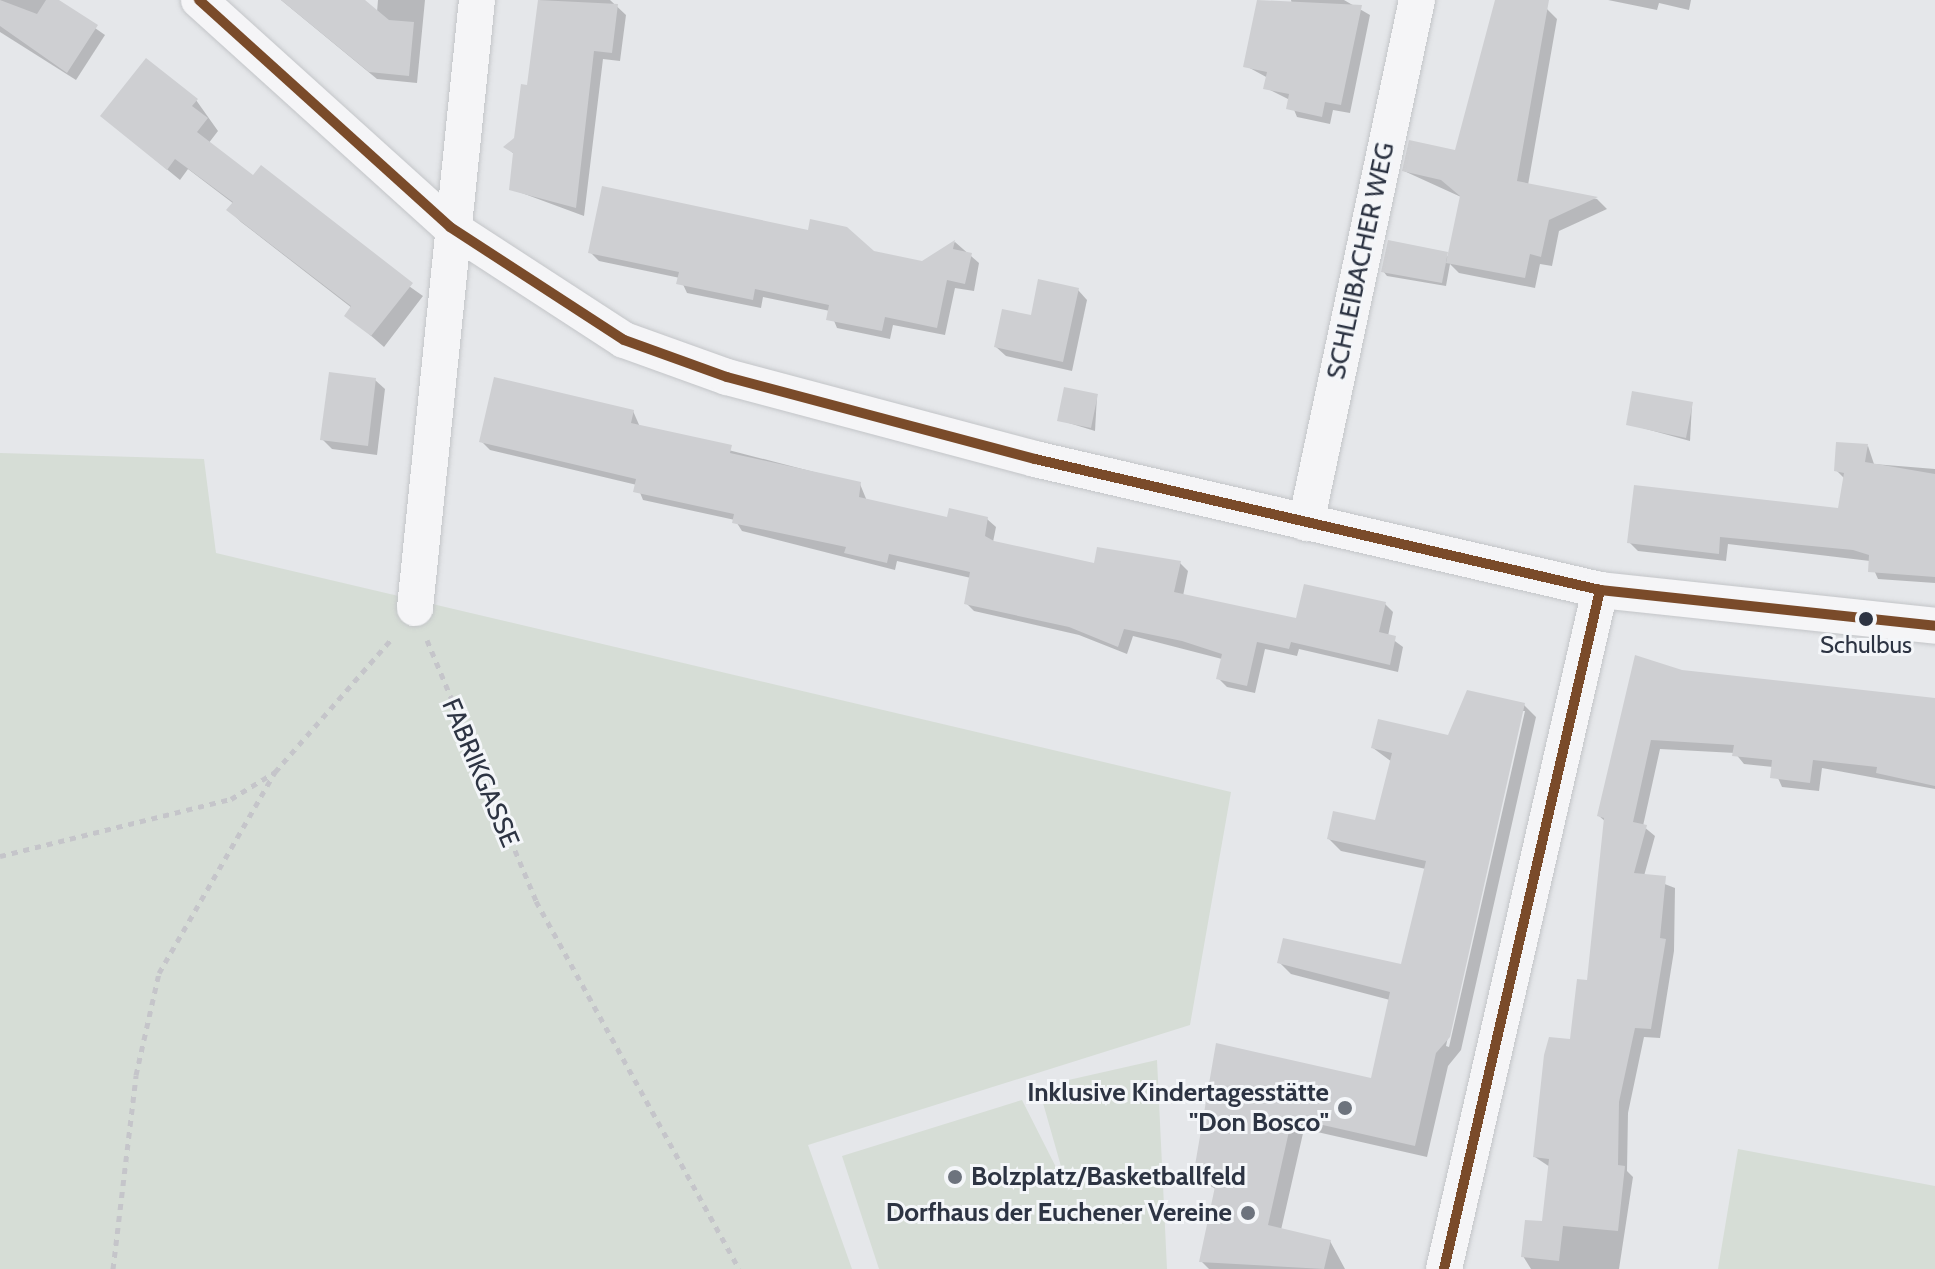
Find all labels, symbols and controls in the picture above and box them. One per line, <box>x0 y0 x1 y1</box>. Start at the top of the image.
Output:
street label: SCHLEIBACHER WEG <box>1321 140 1401 382</box>
marker: Schulbus <box>1858 611 1874 627</box>
place label: Schulbus <box>1820 631 1912 659</box>
street label: FABRIKGASSE <box>435 694 525 852</box>
place label: Inklusive Kindertagesstätte "Don Bosco" <box>1027 1077 1329 1138</box>
marker: Inklusive Kindertagesstätte "Don Bosco" <box>1336 1099 1354 1117</box>
place label: Bolzplatz/Basketballfeld <box>971 1161 1246 1193</box>
marker: Bolzplatz/Basketballfeld <box>946 1168 964 1186</box>
place label: Dorfhaus der Euchener Vereine <box>886 1197 1232 1229</box>
marker: Dorfhaus der Euchener Vereine <box>1239 1204 1257 1222</box>

